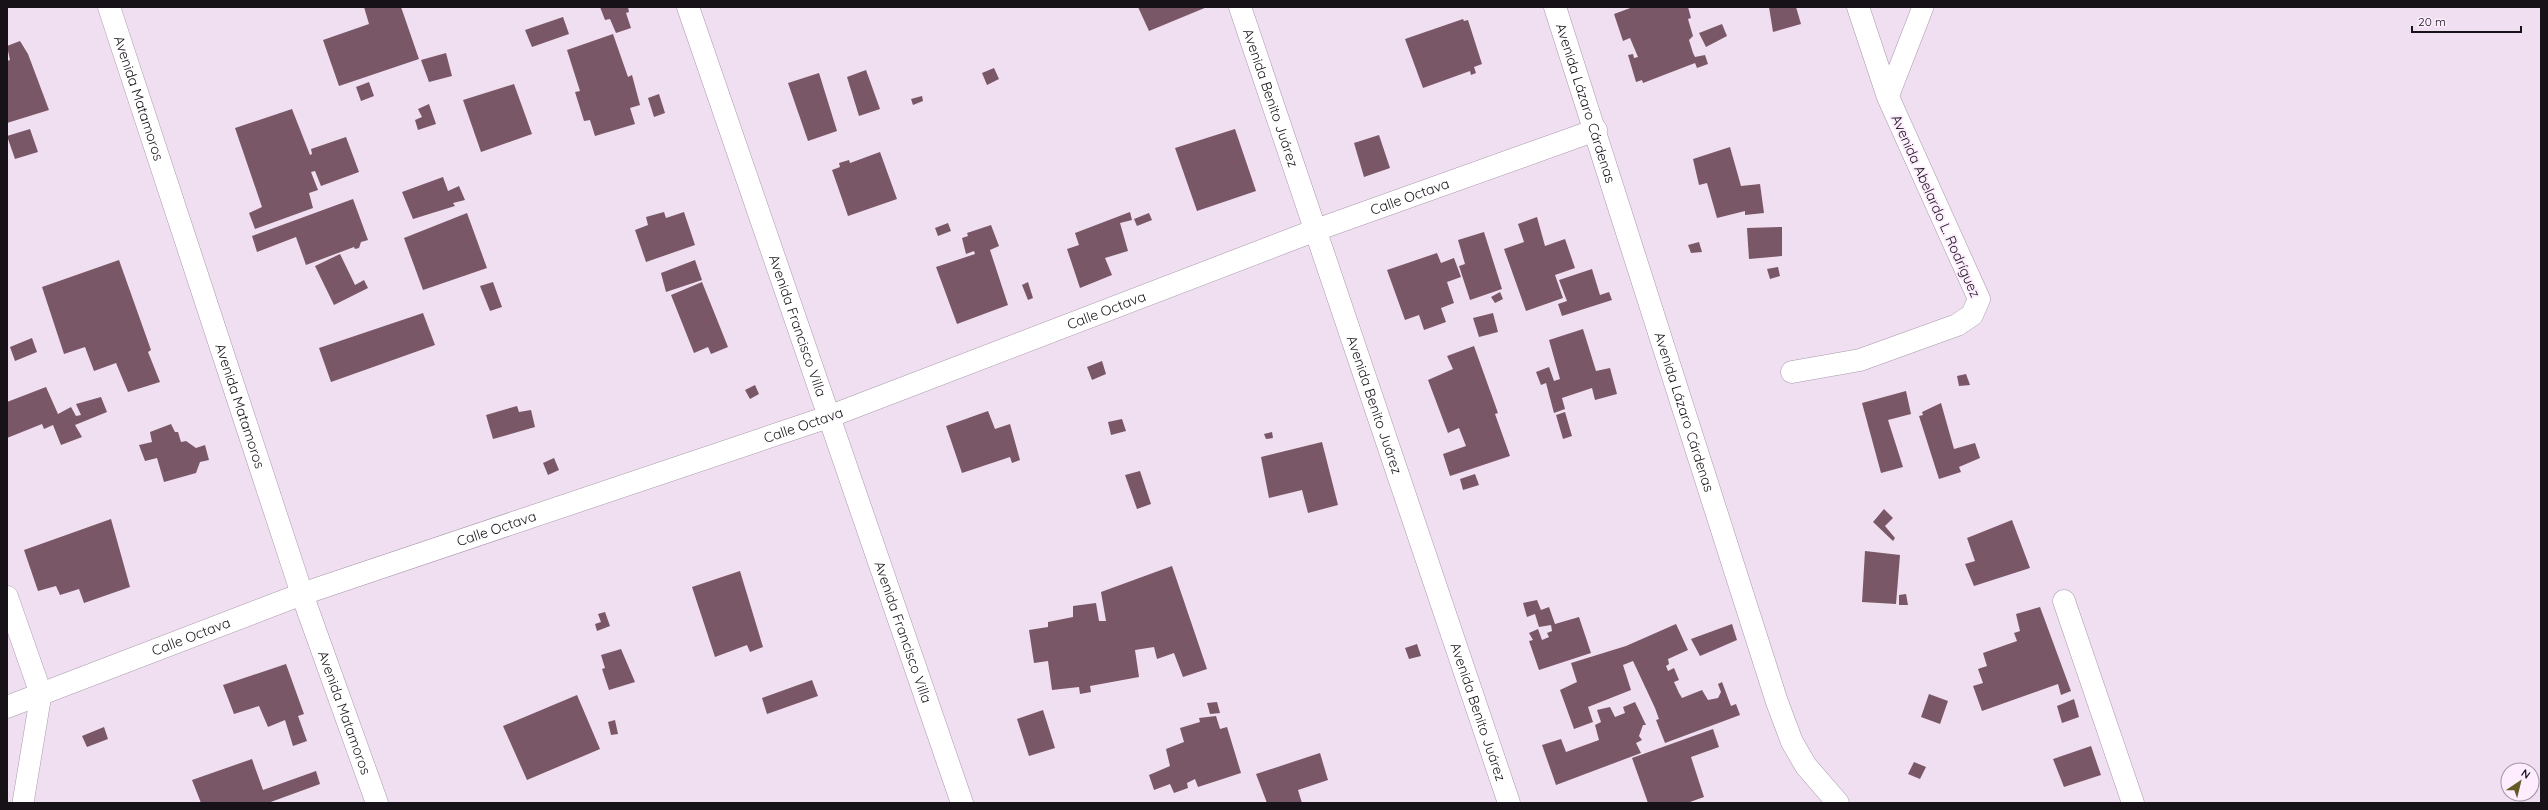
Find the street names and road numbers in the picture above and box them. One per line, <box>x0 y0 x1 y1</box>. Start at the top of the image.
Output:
street label: Avenida Lázaro Cárdenas <box>1552 21 1620 185</box>
street label: Avenida Benito Juárez <box>1239 26 1303 170</box>
street label: Avenida Matamoros <box>110 33 168 163</box>
street label: Avenida Abelardo L. Rodríguez <box>1887 112 1985 301</box>
street label: Calle Octava <box>1368 174 1452 219</box>
street label: Avenida Francisco Villa <box>765 252 830 399</box>
street label: Calle Octava <box>1065 287 1148 334</box>
street label: Avenida Lázaro Cárdenas <box>1650 330 1718 494</box>
street label: Avenida Benito Juárez <box>1343 333 1406 477</box>
street label: Avenida Matamoros <box>211 341 269 471</box>
street label: Calle Octava <box>761 403 846 447</box>
street label: Calle Octava <box>454 507 538 550</box>
street label: Avenida Francisco Villa <box>870 559 936 705</box>
street label: Calle Octava <box>149 613 233 660</box>
street label: Avenida Benito Juárez <box>1446 640 1510 784</box>
street label: Avenida Matamoros <box>314 648 375 777</box>

